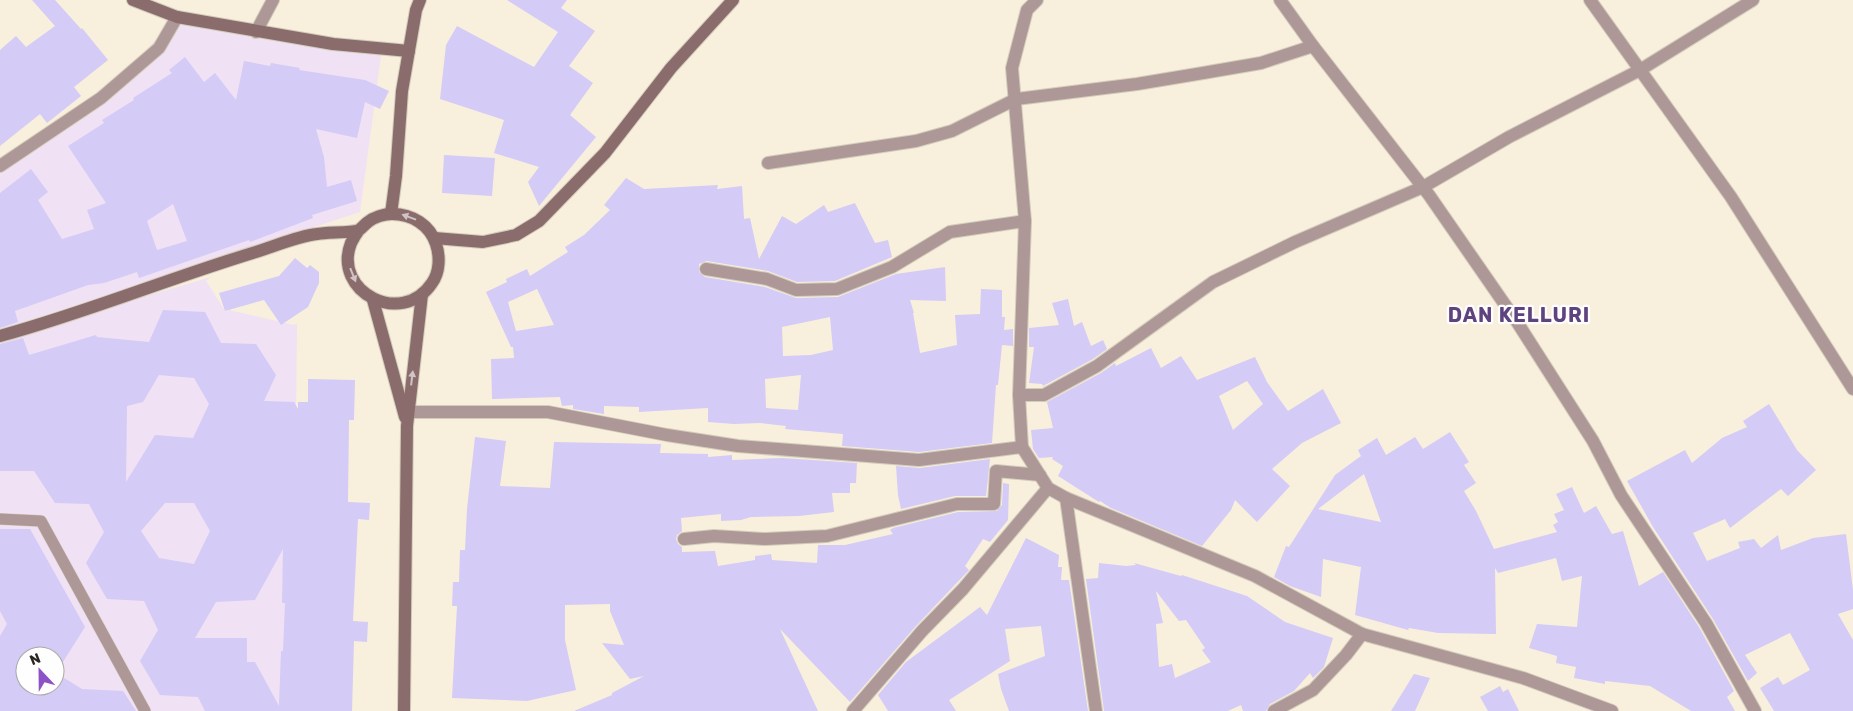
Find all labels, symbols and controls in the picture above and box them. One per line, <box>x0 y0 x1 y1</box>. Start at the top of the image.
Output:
one-way arrow <box>402 213 417 221</box>
one-way arrow <box>349 268 357 283</box>
district label: DAN KELLURI <box>1448 303 1590 327</box>
one-way arrow <box>408 370 416 386</box>
north arrow <box>15 646 65 696</box>
text: N <box>27 650 43 669</box>

